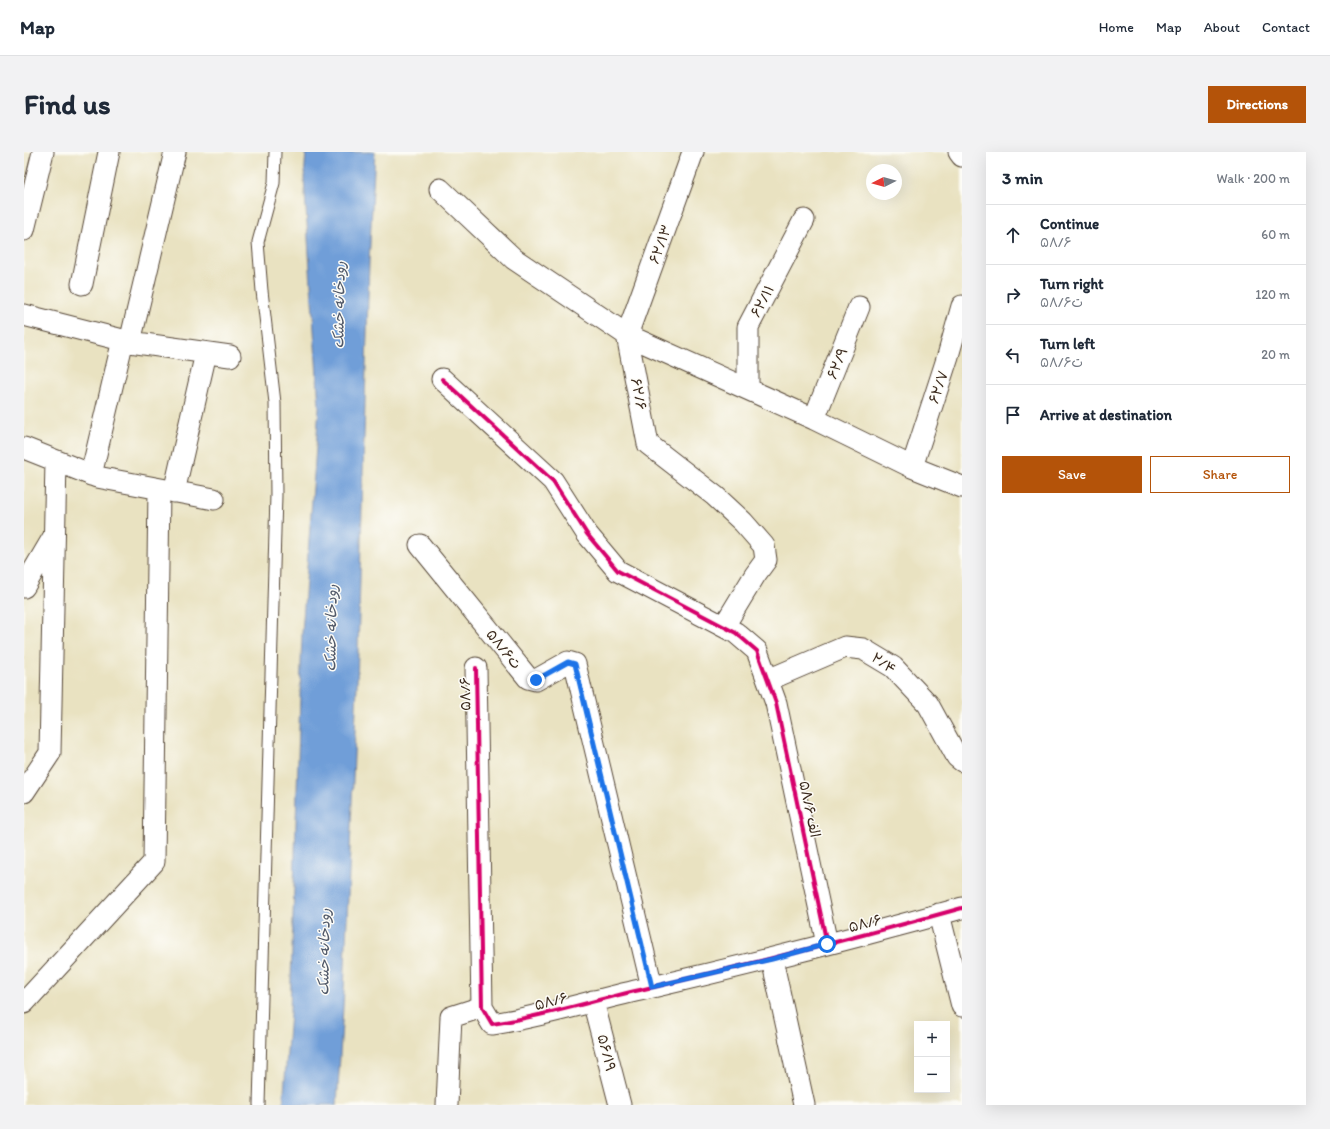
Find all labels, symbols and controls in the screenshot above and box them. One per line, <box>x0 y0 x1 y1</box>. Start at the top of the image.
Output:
text: Map <box>20 16 55 39</box>
text: Home <box>1099 19 1134 36</box>
text: Map <box>1156 19 1182 36</box>
text: About <box>1204 19 1240 36</box>
text: Contact <box>1262 19 1310 36</box>
button: Directions <box>1208 86 1306 123</box>
text: Find us <box>24 87 111 121</box>
north arrow <box>866 164 902 200</box>
text: 3 min <box>1002 168 1043 188</box>
text: Walk · 200 m <box>1217 171 1290 186</box>
text: Continue <box>1040 215 1099 233</box>
street label: ۶۲/۱۳ <box>646 222 675 266</box>
icon: ahead <box>1002 224 1024 246</box>
text: 60 m <box>1261 227 1290 242</box>
text: ۵۸/۶ <box>1040 235 1071 250</box>
water label: رودخانه خشک <box>329 261 349 349</box>
text: Turn right <box>1040 275 1104 293</box>
street label: ۶۲/۱۱ <box>747 282 778 320</box>
icon: right <box>1002 284 1024 306</box>
text: 120 m <box>1255 287 1290 302</box>
text: ۵۸/۶ت <box>1040 295 1083 310</box>
text: Turn left <box>1040 335 1095 353</box>
icon: left <box>1002 344 1024 366</box>
street label: ۶۲/۹ <box>823 345 851 382</box>
text: 20 m <box>1261 347 1290 362</box>
text: ۵۸/۶ت <box>1040 355 1083 370</box>
street label: ۶۲/۷ <box>925 368 952 406</box>
street label: ۶۲/۶ <box>627 377 650 412</box>
icon: arrive <box>1002 404 1024 426</box>
text: Arrive at destination <box>1040 406 1172 424</box>
button: Save <box>1002 456 1142 493</box>
button: Share <box>1150 456 1290 493</box>
water label: رودخانه خشک <box>321 584 341 672</box>
street label: ۵۸/۶ت <box>482 626 525 673</box>
street label: ۲/۴ <box>868 649 899 678</box>
route end <box>527 671 545 689</box>
street label: ۵۸/۶ <box>457 677 474 711</box>
street label: ۵۸/۶ الف <box>795 779 824 839</box>
water label: رودخانه خشک <box>314 908 334 996</box>
street label: ۵۸/۶ <box>847 911 884 936</box>
route start <box>818 935 836 953</box>
street label: ۵۸/۶ <box>533 989 570 1014</box>
map controls <box>914 1021 950 1093</box>
button: + <box>914 1021 950 1057</box>
street label: ۵۶/۱۹ <box>594 1033 619 1074</box>
button: − <box>914 1057 950 1093</box>

